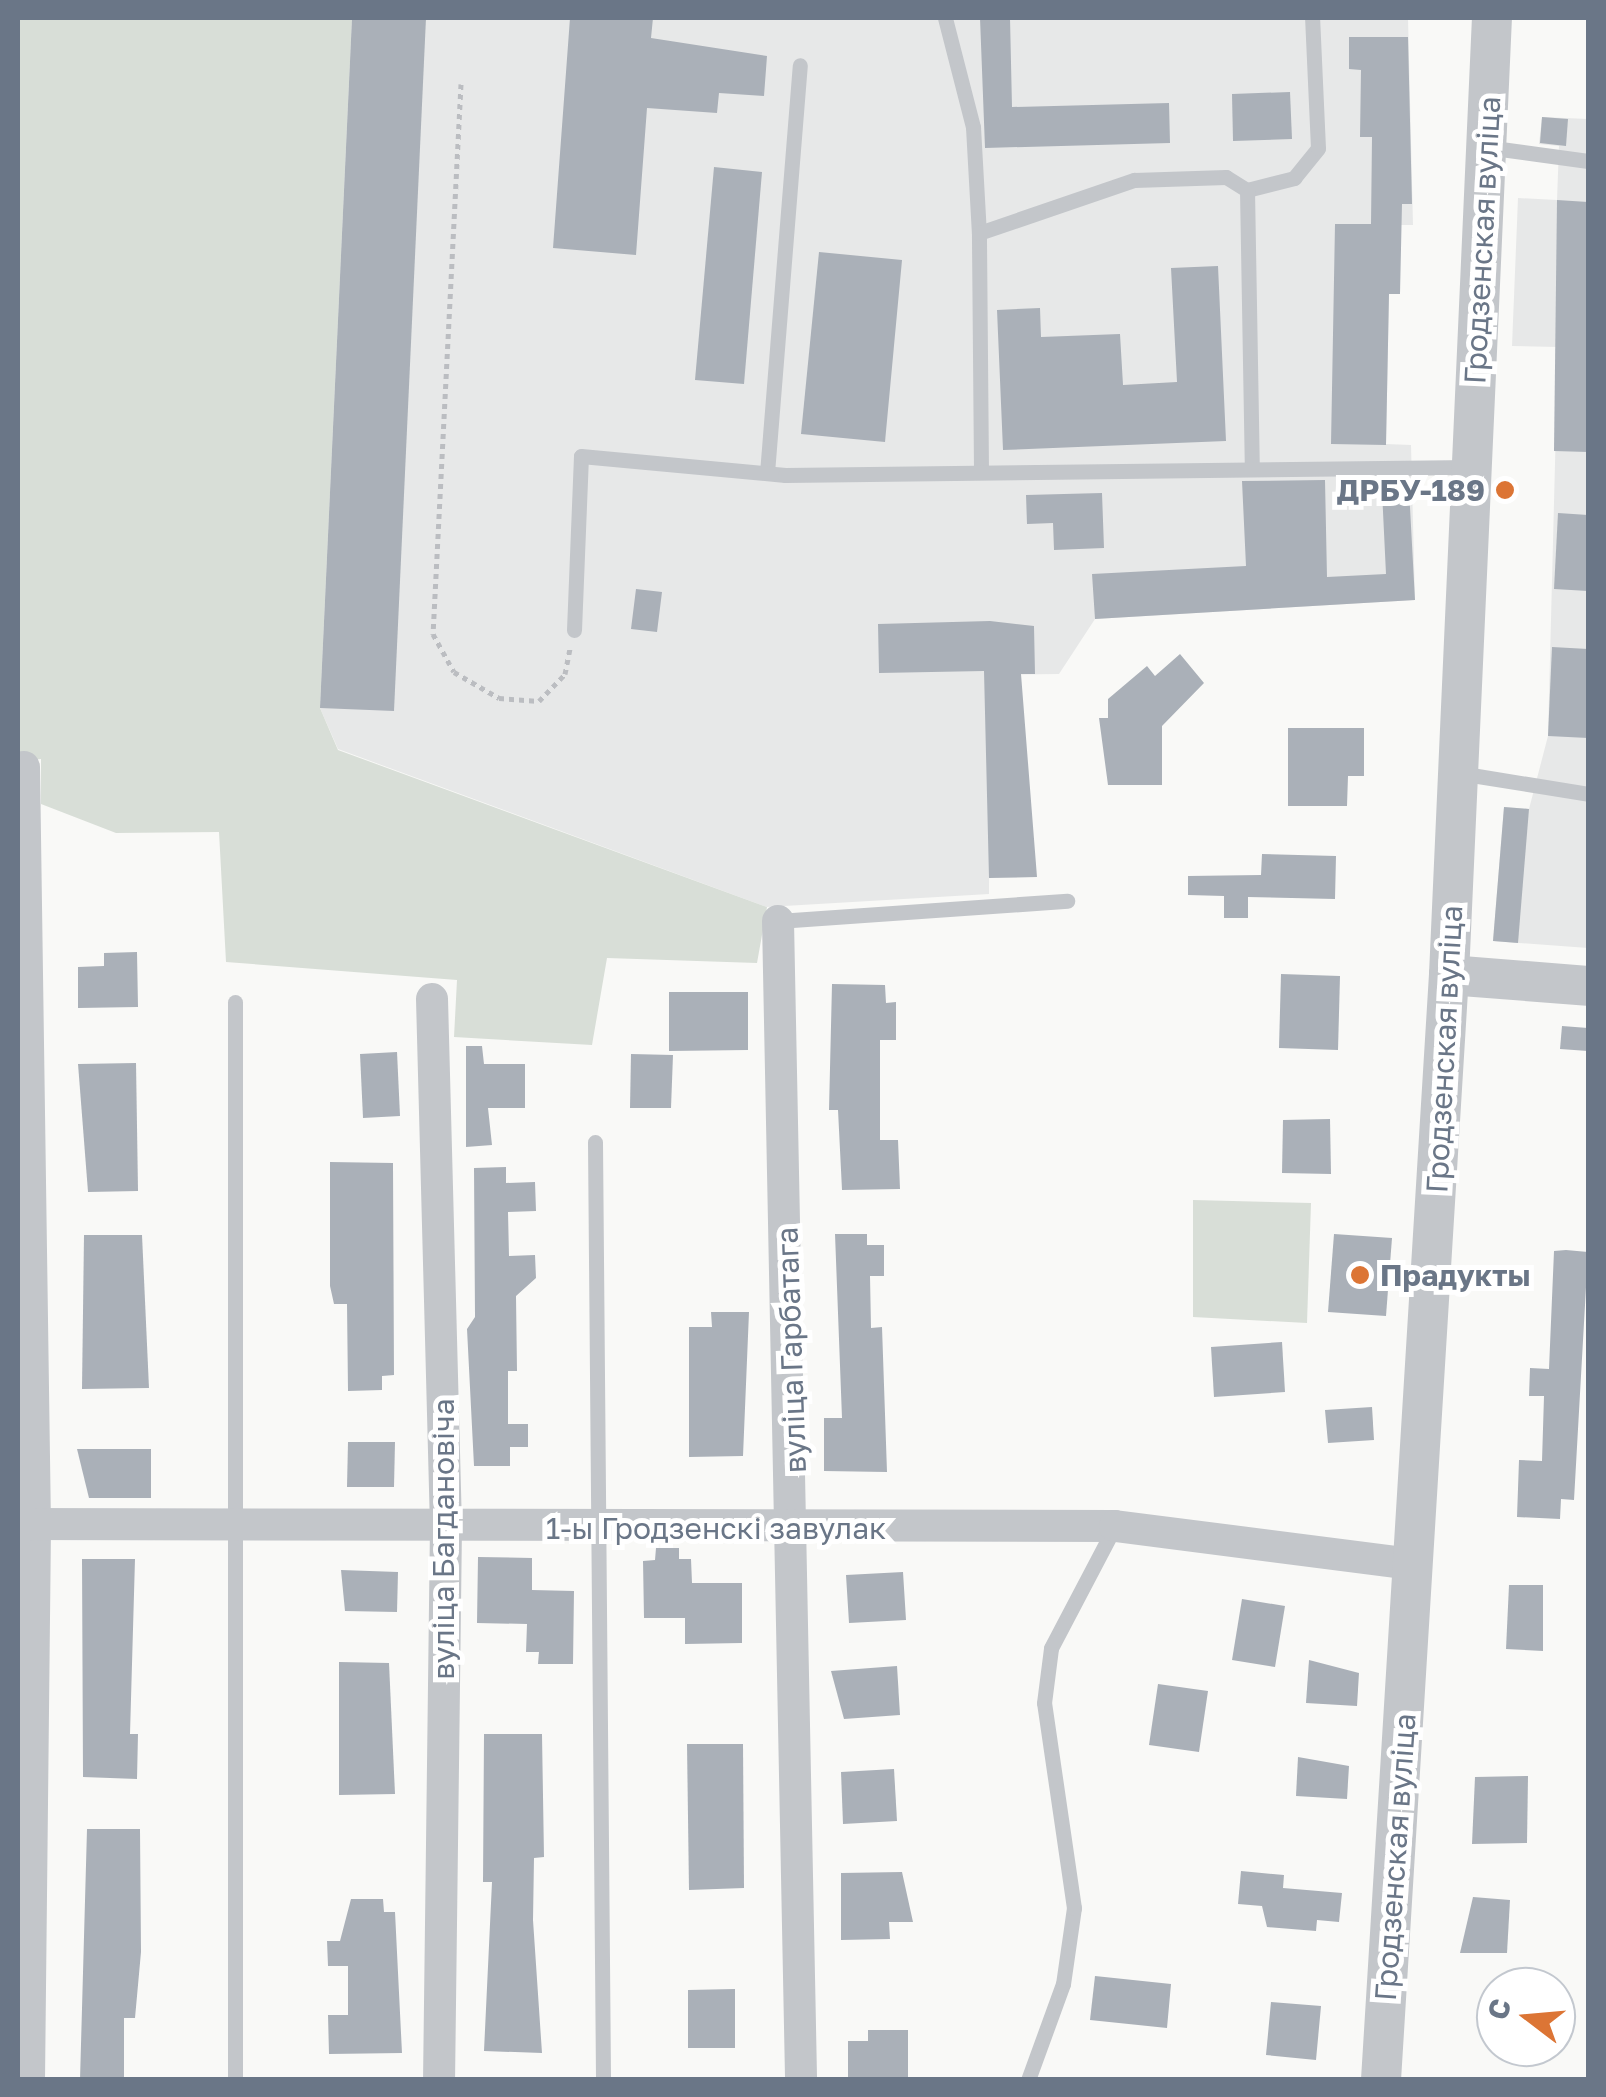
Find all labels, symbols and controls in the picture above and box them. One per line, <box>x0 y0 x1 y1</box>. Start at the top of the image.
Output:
street label: Гродзенская вуліца <box>1456 95 1508 385</box>
place label: ДРБУ-189 <box>1337 472 1485 508</box>
marker: ДРБУ-189 <box>1494 479 1516 501</box>
street label: Гродзенская вуліца <box>1418 904 1470 1194</box>
street label: вуліца Гарбатага <box>769 1226 813 1474</box>
place label: Прадукты <box>1380 1257 1530 1293</box>
marker: Прадукты <box>1349 1264 1371 1286</box>
street label: вуліца Багдановіча <box>425 1398 461 1680</box>
street label: 1-ы Гродзенскі завулак <box>546 1510 886 1546</box>
street label: Гродзенская вуліца <box>1367 1712 1423 2002</box>
north arrow <box>1476 1967 1576 2067</box>
text: С <box>1480 1995 1517 2023</box>

